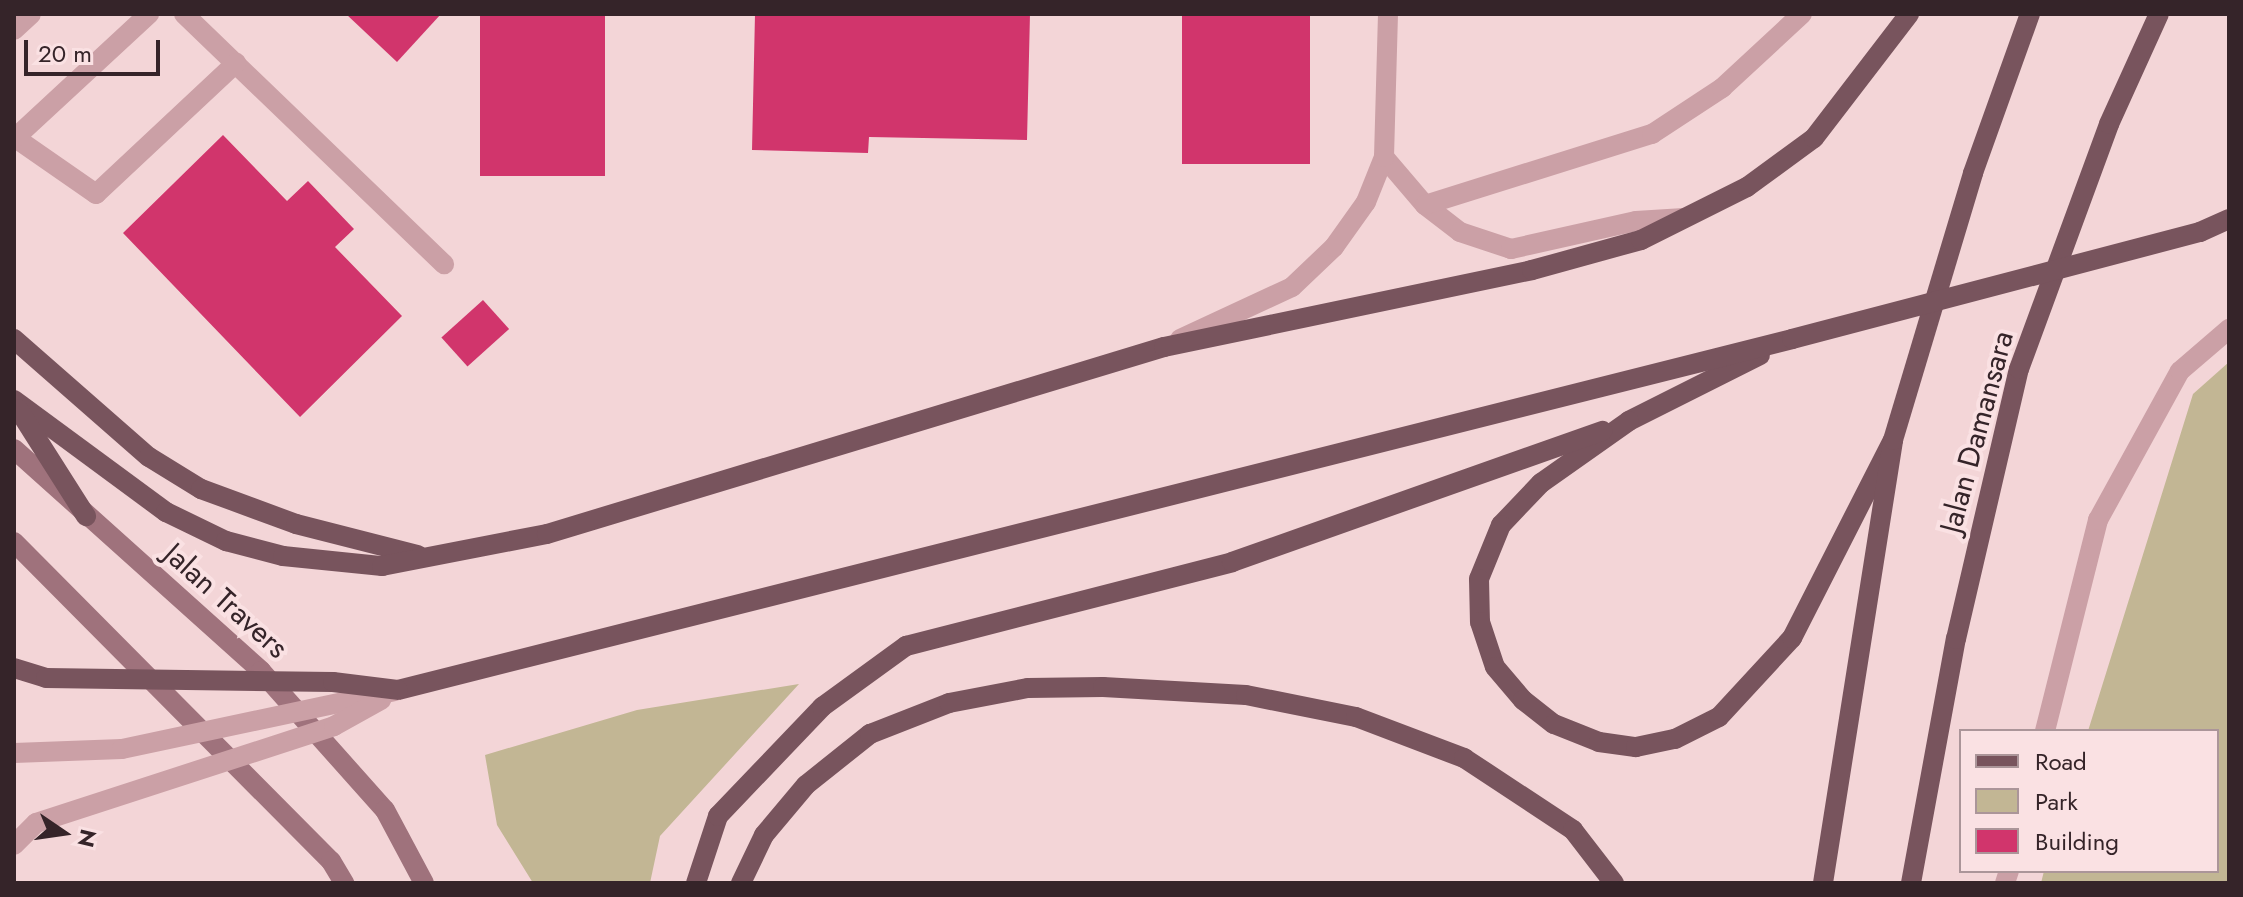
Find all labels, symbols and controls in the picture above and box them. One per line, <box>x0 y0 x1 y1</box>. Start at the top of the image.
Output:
scale bar <box>28 24 164 74</box>
text: 20 m <box>38 36 92 71</box>
street label: Jalan Damansara <box>1933 327 2021 537</box>
street label: Jalan Travers <box>157 536 295 666</box>
legend <box>1959 729 2219 873</box>
text: Road <box>2035 744 2087 779</box>
text: Park <box>2035 784 2078 819</box>
north arrow <box>24 793 104 873</box>
text: Building <box>2035 824 2119 859</box>
text: N <box>70 826 105 851</box>

